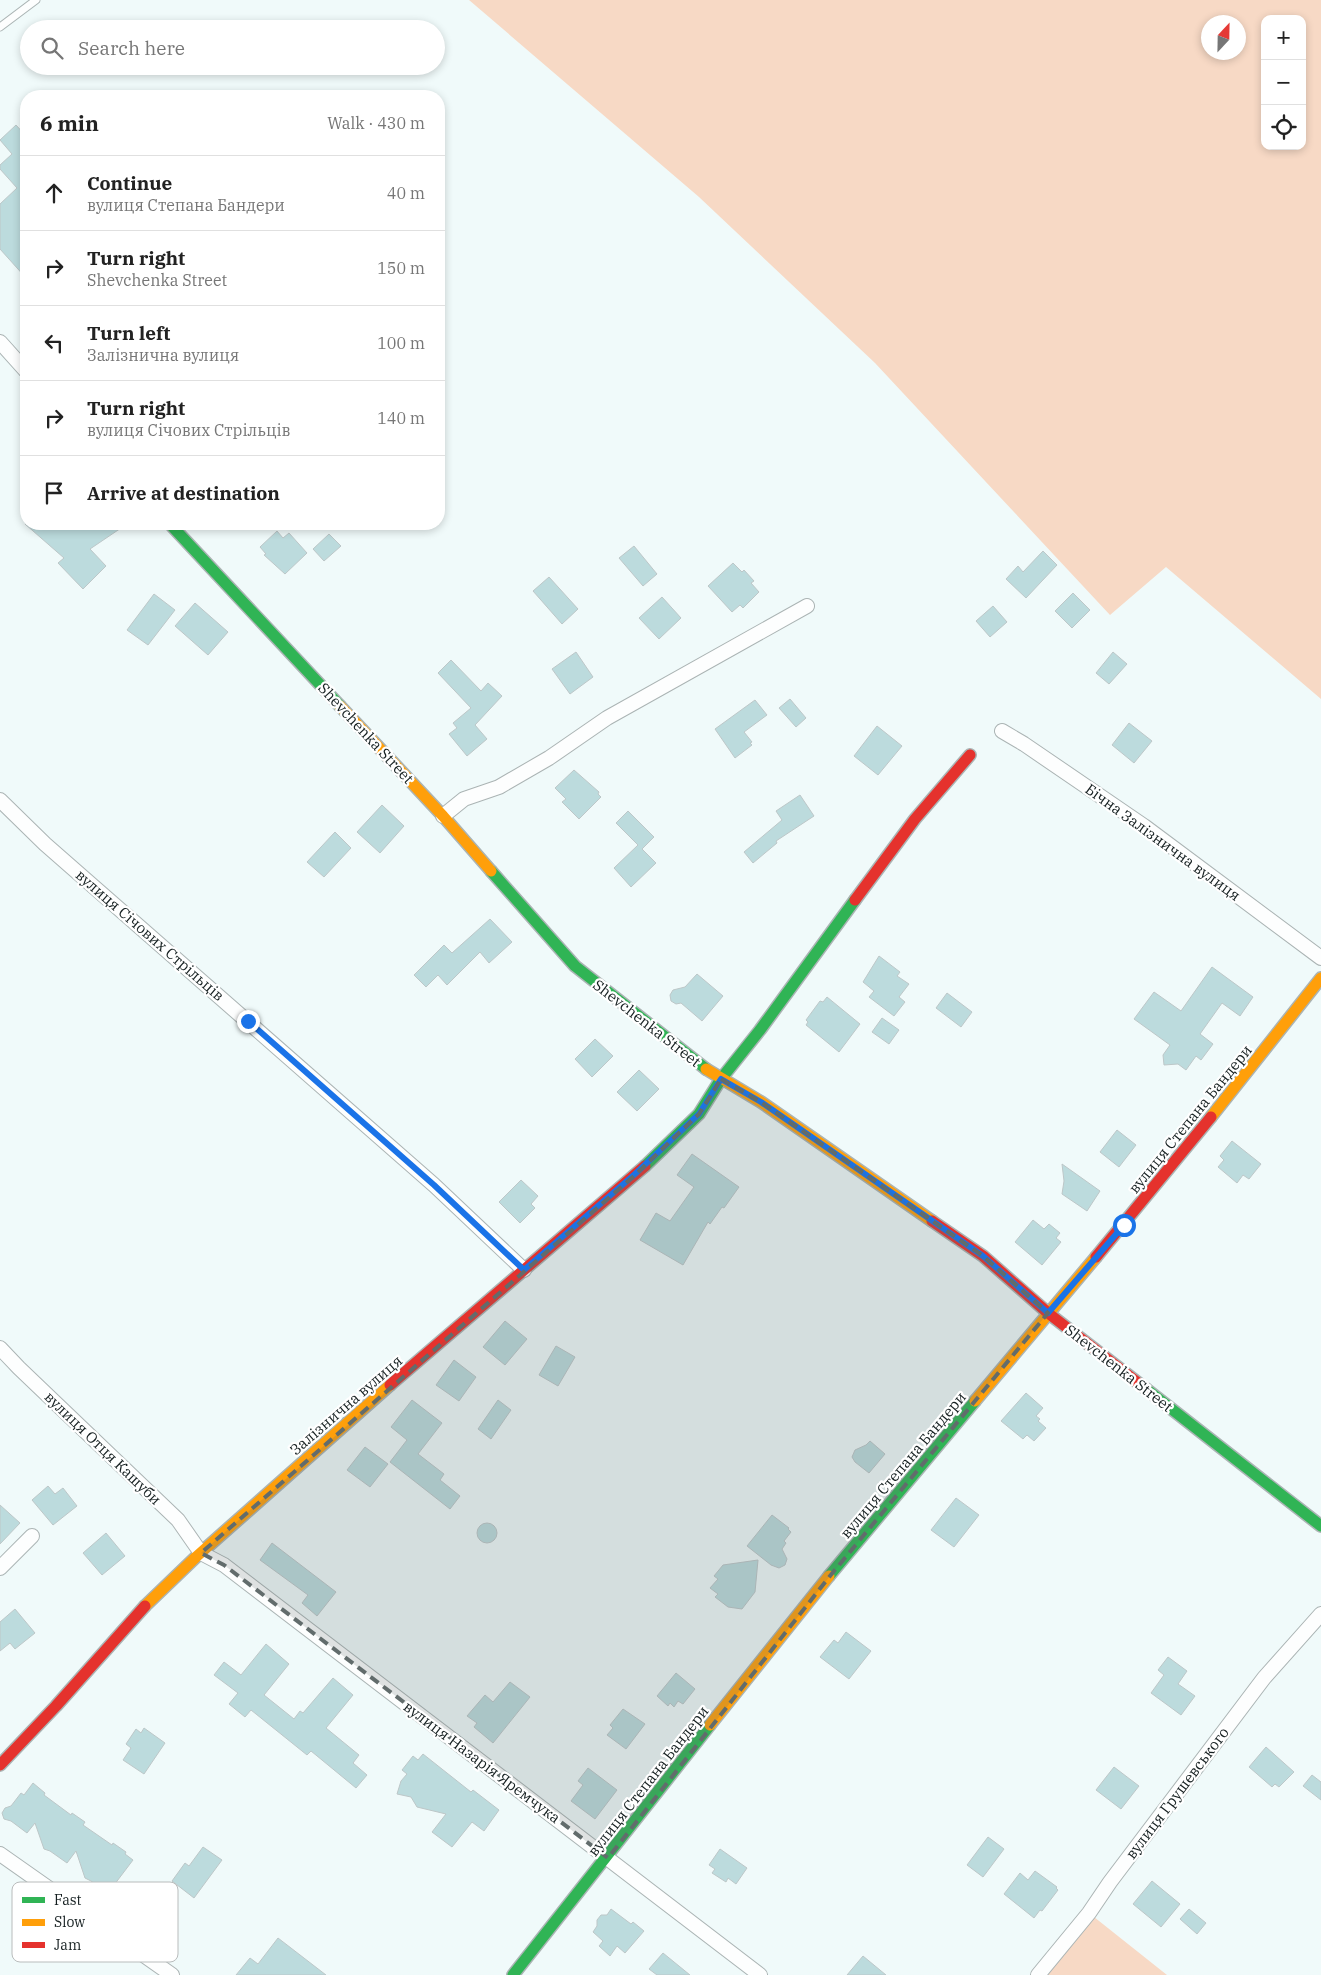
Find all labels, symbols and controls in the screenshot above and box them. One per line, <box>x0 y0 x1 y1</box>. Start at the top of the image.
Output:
north arrow <box>1201 15 1246 60</box>
map controls <box>1261 15 1306 150</box>
button: + <box>1261 15 1306 60</box>
search box <box>20 20 445 75</box>
icon: search <box>38 34 66 62</box>
text: Search here <box>78 36 185 60</box>
button: − <box>1261 60 1306 105</box>
button: locate <box>1261 105 1306 150</box>
text: 6 min <box>40 109 99 137</box>
text: Walk · 430 m <box>327 113 425 133</box>
text: Continue <box>87 171 172 195</box>
icon: ahead <box>40 179 68 207</box>
text: 40 m <box>387 183 425 203</box>
text: вулиця Степана Бандери <box>87 195 285 215</box>
text: Turn right <box>87 246 185 270</box>
icon: right <box>40 254 68 282</box>
text: 150 m <box>377 258 425 278</box>
text: Shevchenka Street <box>87 270 227 290</box>
text: Turn left <box>87 321 170 345</box>
icon: left <box>40 329 68 357</box>
text: 100 m <box>377 333 425 353</box>
text: Залізнична вулиця <box>87 345 239 365</box>
text: Turn right <box>87 396 185 420</box>
icon: right <box>40 404 68 432</box>
text: 140 m <box>377 408 425 428</box>
text: вулиця Січових Стрільців <box>87 420 291 440</box>
icon: arrive <box>40 479 68 507</box>
text: Arrive at destination <box>87 481 280 505</box>
street label: Shevchenka Street <box>314 678 418 788</box>
street label: Бічна Залізнична вулиця <box>1082 779 1244 905</box>
street label: вулиця Січових Стрільців <box>72 865 228 1005</box>
street label: Shevchenka Street <box>589 975 705 1071</box>
route end <box>237 1010 260 1033</box>
street label: вулиця Степана Бандери <box>1124 1041 1256 1197</box>
route start <box>1113 1214 1136 1237</box>
street label: Shevchenka Street <box>1061 1320 1177 1416</box>
street label: Залізнична вулиця <box>286 1351 406 1459</box>
street label: вулиця Отця Кашуби <box>41 1387 165 1509</box>
street label: вулиця Степана Бандери <box>836 1388 970 1542</box>
street label: вулиця Назарія Яремчука <box>400 1697 564 1827</box>
street label: вулиця Степана Бандери <box>583 1702 713 1860</box>
street label: вулиця Грушевського <box>1121 1723 1233 1863</box>
legend <box>12 1882 178 1962</box>
text: Fast <box>54 1891 82 1909</box>
text: Slow <box>54 1913 85 1931</box>
text: Jam <box>54 1936 81 1954</box>

